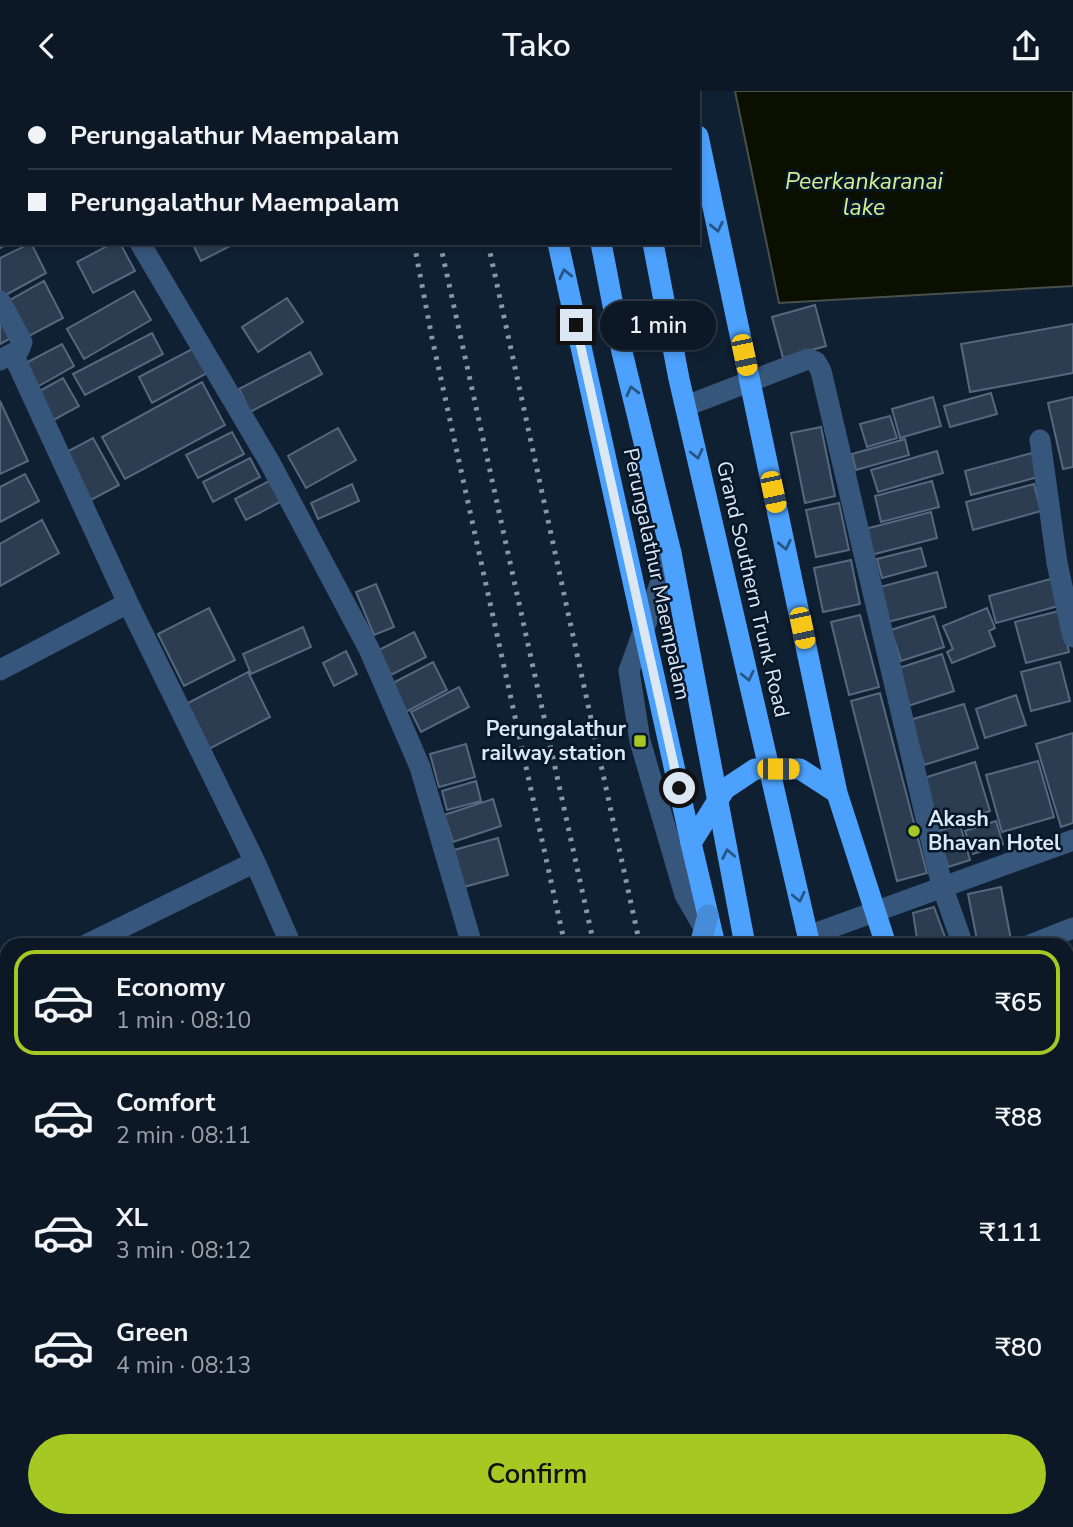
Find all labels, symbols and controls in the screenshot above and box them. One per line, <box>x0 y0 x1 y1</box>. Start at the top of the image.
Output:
text: Tako <box>502 24 571 67</box>
icon: back <box>28 27 66 65</box>
icon: share <box>1007 27 1045 65</box>
text: Perungalathur Maempalam <box>70 118 400 153</box>
water label: Peerkankaranai lake <box>785 166 944 223</box>
text: Perungalathur Maempalam <box>70 185 400 220</box>
one-way arrow <box>709 221 724 233</box>
one-way arrow <box>559 268 573 280</box>
callout: 1 min <box>600 301 716 349</box>
route end <box>560 309 592 341</box>
text: 1 min <box>629 310 687 341</box>
car <box>730 332 759 378</box>
one-way arrow <box>626 385 640 397</box>
street label: Perungalathur Maempalam <box>617 445 697 703</box>
one-way arrow <box>688 448 703 460</box>
street label: Grand Southern Trunk Road <box>710 458 796 720</box>
car <box>759 469 788 515</box>
one-way arrow <box>776 539 791 551</box>
car <box>788 605 817 651</box>
one-way arrow <box>739 670 754 682</box>
place label: Perungalathur railway station <box>481 715 627 767</box>
marker: Perungalathur railway station <box>632 733 648 749</box>
car <box>758 759 800 780</box>
route start <box>663 772 695 804</box>
place label: Akash Bhavan Hotel <box>928 805 1061 857</box>
marker: Akash Bhavan Hotel <box>906 823 922 839</box>
one-way arrow <box>721 848 736 860</box>
one-way arrow <box>790 891 805 903</box>
text: Economy <box>116 970 225 1005</box>
icon: car <box>32 971 95 1034</box>
text: ₹65 <box>995 985 1042 1020</box>
text: 1 min · 08:10 <box>116 1005 251 1036</box>
text: Comfort <box>116 1085 216 1120</box>
icon: car <box>32 1086 95 1149</box>
text: ₹88 <box>995 1100 1042 1135</box>
text: 2 min · 08:11 <box>116 1120 251 1151</box>
text: XL <box>116 1200 148 1235</box>
icon: car <box>32 1201 95 1264</box>
text: ₹111 <box>980 1215 1042 1250</box>
text: 3 min · 08:12 <box>116 1235 251 1266</box>
text: Green <box>116 1315 189 1350</box>
icon: car <box>32 1316 95 1379</box>
text: ₹80 <box>995 1330 1042 1365</box>
text: 4 min · 08:13 <box>116 1350 251 1381</box>
button: Confirm <box>28 1434 1046 1514</box>

